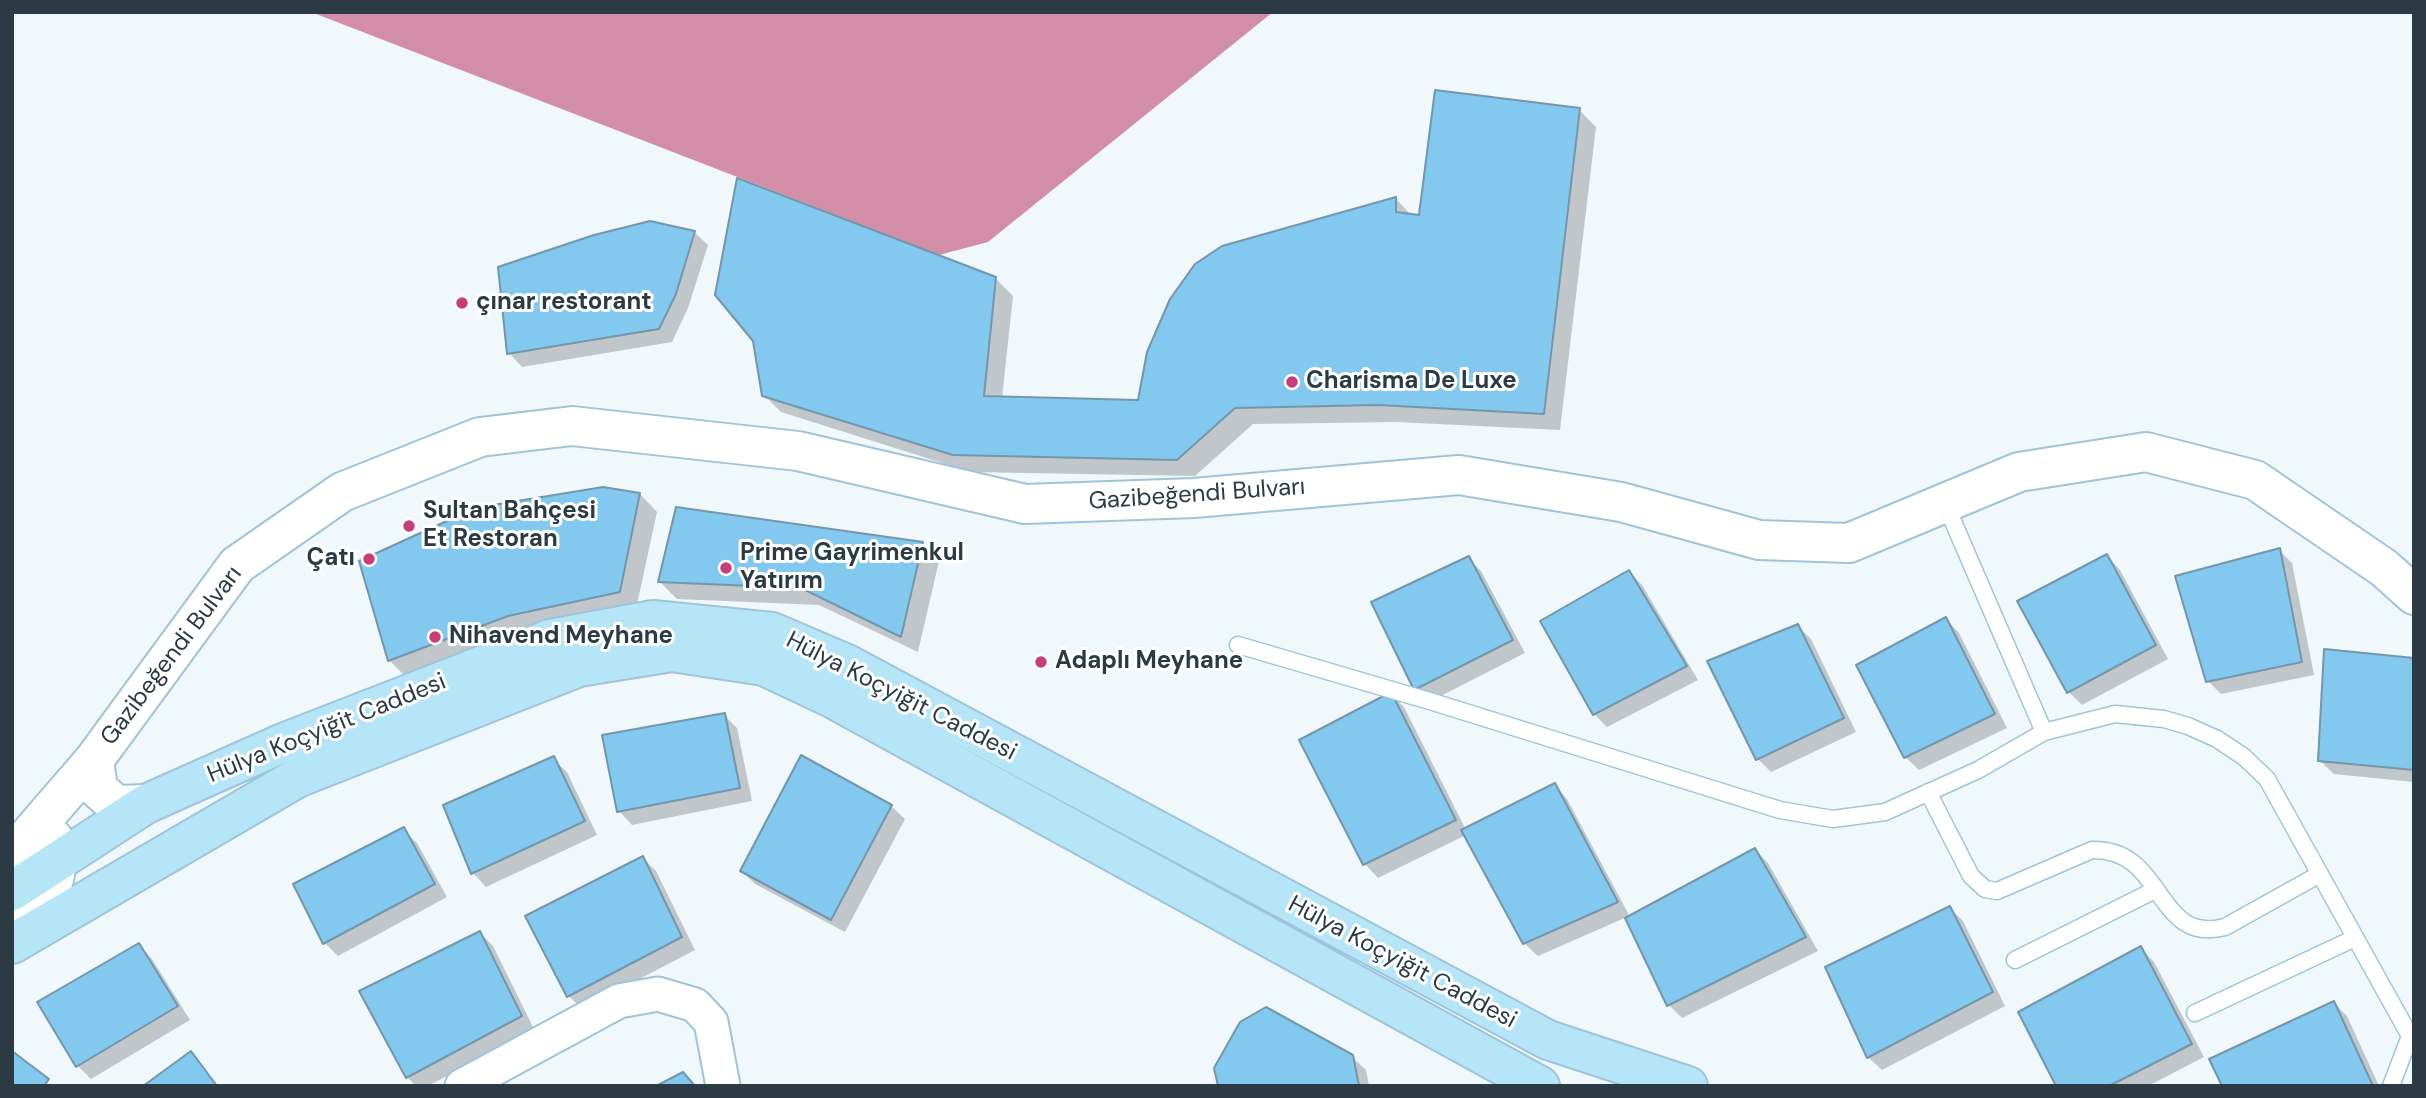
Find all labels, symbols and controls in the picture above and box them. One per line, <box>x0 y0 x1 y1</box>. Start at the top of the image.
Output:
place label: çınar restorant <box>476 289 652 317</box>
marker: çınar restorant <box>454 295 470 311</box>
place label: Charisma De Luxe <box>1306 368 1517 396</box>
marker: Charisma De Luxe <box>1284 374 1300 390</box>
street label: Gazibeğendi Bulvarı <box>1088 473 1306 517</box>
place label: Sultan Bahçesi Et Restoran <box>423 498 596 554</box>
marker: Sultan Bahçesi Et Restoran <box>401 518 417 534</box>
place label: Prime Gayrimenkul Yatırım <box>740 540 964 596</box>
place label: Çatı <box>307 545 355 573</box>
marker: Çatı <box>361 551 377 567</box>
marker: Prime Gayrimenkul Yatırım <box>718 560 734 576</box>
street label: Gazibeğendi Bulvarı <box>95 561 249 751</box>
place label: Nihavend Meyhane <box>449 623 673 651</box>
street label: Hülya Koçyiğit Caddesi <box>781 626 1021 768</box>
marker: Nihavend Meyhane <box>427 629 443 645</box>
place label: Adaplı Meyhane <box>1055 648 1243 676</box>
marker: Adaplı Meyhane <box>1033 654 1049 670</box>
street label: Hülya Koçyiğit Caddesi <box>204 668 450 790</box>
street label: Hülya Koçyiğit Caddesi <box>1283 891 1521 1035</box>

